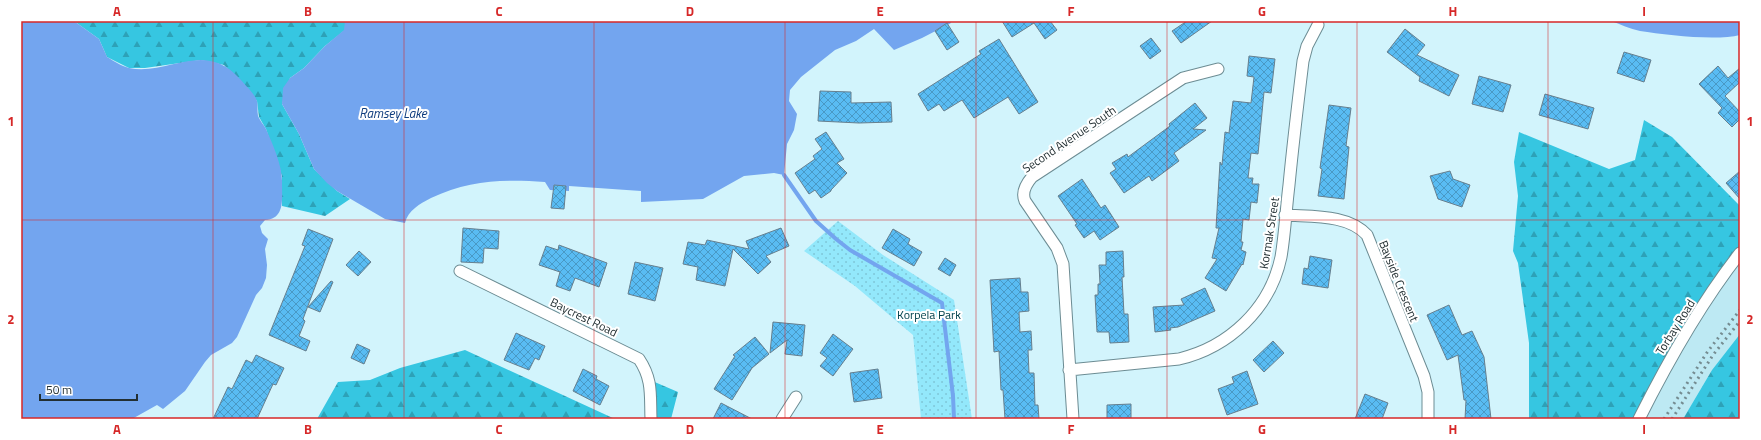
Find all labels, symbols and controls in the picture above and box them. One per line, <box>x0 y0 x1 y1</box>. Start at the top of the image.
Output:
text: A <box>113 1 121 21</box>
text: B <box>304 1 312 21</box>
text: C <box>495 1 503 21</box>
text: D <box>686 1 694 21</box>
text: E <box>876 1 884 21</box>
text: F <box>1068 1 1075 21</box>
text: G <box>1258 1 1266 21</box>
text: H <box>1449 1 1457 21</box>
text: I <box>1642 1 1646 21</box>
street label: Second Avenue South <box>1018 100 1120 178</box>
water label: Ramsey Lake <box>359 103 428 123</box>
text: 1 <box>7 111 15 131</box>
text: 1 <box>1746 111 1754 131</box>
street label: Kormak Street <box>1254 195 1284 270</box>
street label: Bayside Crescent <box>1374 237 1424 325</box>
street label: Baycrest Road <box>547 293 621 341</box>
street label: Torbay Road <box>1650 296 1700 358</box>
park label: Korpela Park <box>897 305 961 324</box>
text: 2 <box>7 309 15 329</box>
text: 2 <box>1746 309 1754 329</box>
scale bar <box>40 376 137 402</box>
text: 50 m <box>46 380 72 399</box>
text: A <box>113 419 121 439</box>
text: B <box>304 419 312 439</box>
text: C <box>495 419 503 439</box>
text: D <box>686 419 694 439</box>
text: E <box>876 419 884 439</box>
text: F <box>1068 419 1075 439</box>
text: G <box>1258 419 1266 439</box>
text: H <box>1449 419 1457 439</box>
text: I <box>1642 419 1646 439</box>

